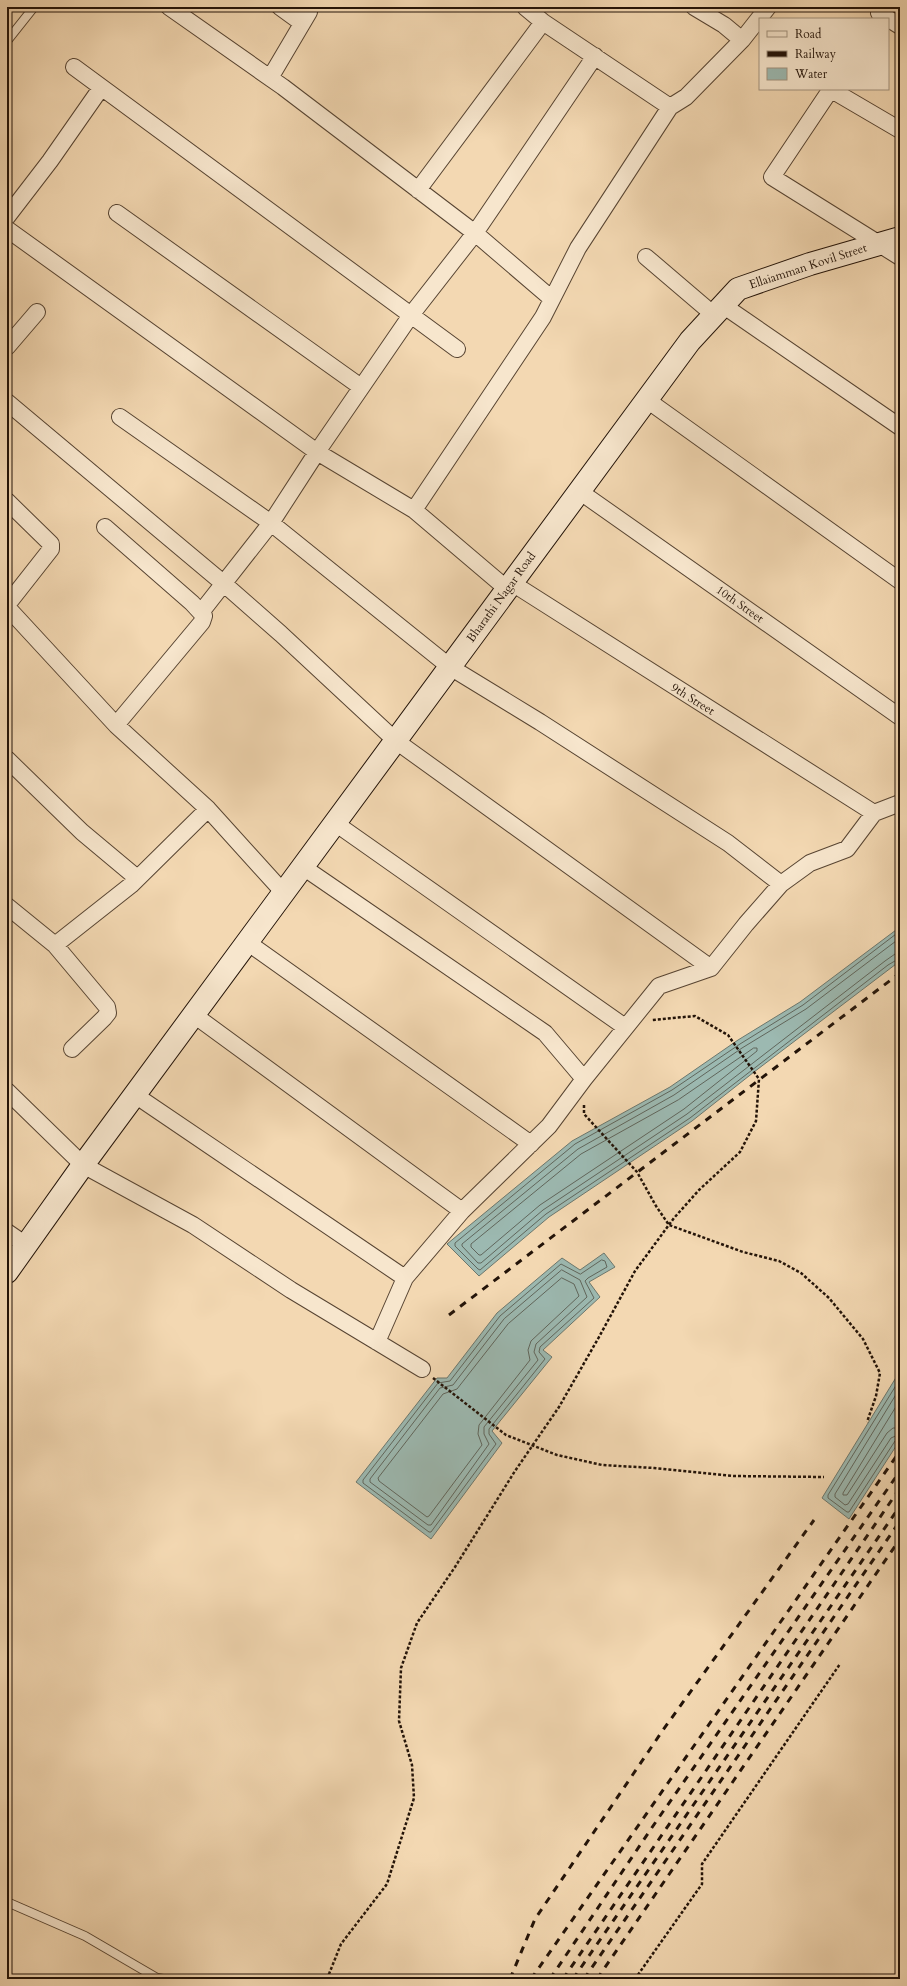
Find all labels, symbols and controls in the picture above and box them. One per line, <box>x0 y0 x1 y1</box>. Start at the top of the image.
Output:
legend <box>759 18 889 90</box>
text: Road <box>795 26 822 42</box>
text: Railway <box>795 46 837 62</box>
text: Water <box>794 66 828 82</box>
street label: Ellaiamman Kovil Street <box>747 239 869 293</box>
street label: Bharathi Nagar Road <box>463 548 540 645</box>
street label: 10th Street <box>713 582 767 626</box>
street label: 9th Street <box>668 679 718 719</box>

